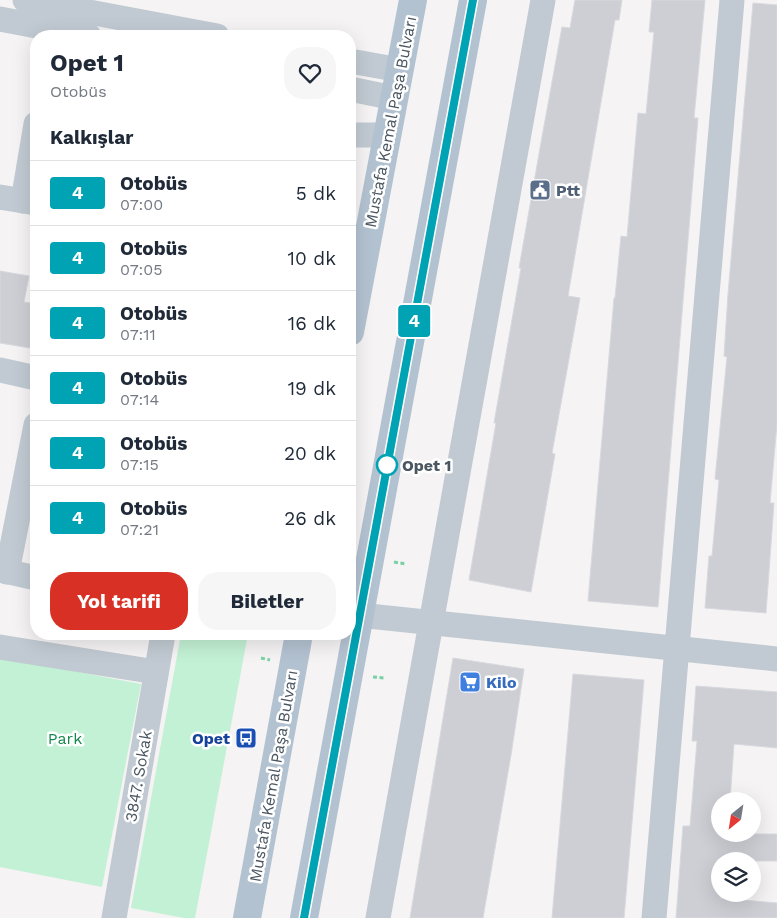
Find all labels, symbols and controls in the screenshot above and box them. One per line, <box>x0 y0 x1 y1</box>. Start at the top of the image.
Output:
street label: Mustafa Kemal Paşa Bulvarı <box>361 15 420 229</box>
button: heart <box>284 47 336 99</box>
text: Opet 1 <box>50 49 124 77</box>
text: Otobüs <box>50 82 107 101</box>
text: Kalkışlar <box>50 126 133 149</box>
text: Otobüs <box>120 172 188 195</box>
public building icon: Ptt <box>528 178 552 202</box>
place label: Ptt <box>556 181 580 200</box>
text: 4 <box>72 182 83 203</box>
text: 5 dk <box>296 182 336 205</box>
text: 07:00 <box>120 195 163 214</box>
text: Otobüs <box>120 237 188 260</box>
text: 4 <box>72 247 83 268</box>
text: 10 dk <box>288 247 336 270</box>
text: 07:05 <box>120 260 163 279</box>
text: Otobüs <box>120 302 188 325</box>
line badge: 4 <box>398 305 430 337</box>
text: 4 <box>408 310 420 331</box>
text: 4 <box>72 312 83 333</box>
text: 16 dk <box>288 312 336 335</box>
text: 07:11 <box>120 325 156 344</box>
text: Otobüs <box>120 367 188 390</box>
text: 4 <box>72 377 83 398</box>
text: 19 dk <box>288 377 336 400</box>
text: 07:14 <box>120 390 159 409</box>
text: Otobüs <box>120 432 188 455</box>
text: 4 <box>72 442 83 463</box>
text: 20 dk <box>284 442 336 465</box>
marker: Opet 1 <box>376 454 398 476</box>
text: 07:15 <box>120 455 159 474</box>
place label: Opet 1 <box>402 456 451 475</box>
text: Otobüs <box>120 497 188 520</box>
text: 4 <box>72 507 83 528</box>
text: 26 dk <box>284 507 336 530</box>
text: 07:21 <box>120 520 159 539</box>
button: Yol tarifi <box>50 572 188 630</box>
button: Biletler <box>198 572 336 630</box>
street label: Mustafa Kemal Paşa Bulvarı <box>245 669 302 884</box>
supermarket icon: Kilo <box>458 670 482 694</box>
place label: Kilo <box>486 673 517 692</box>
bus stop icon: Opet <box>234 726 258 750</box>
park label: Park <box>48 729 82 748</box>
street label: 3847. Sokak <box>121 729 156 823</box>
place label: Opet <box>192 729 230 748</box>
north arrow <box>711 792 761 842</box>
map controls <box>711 792 761 902</box>
button: layers <box>711 852 761 902</box>

